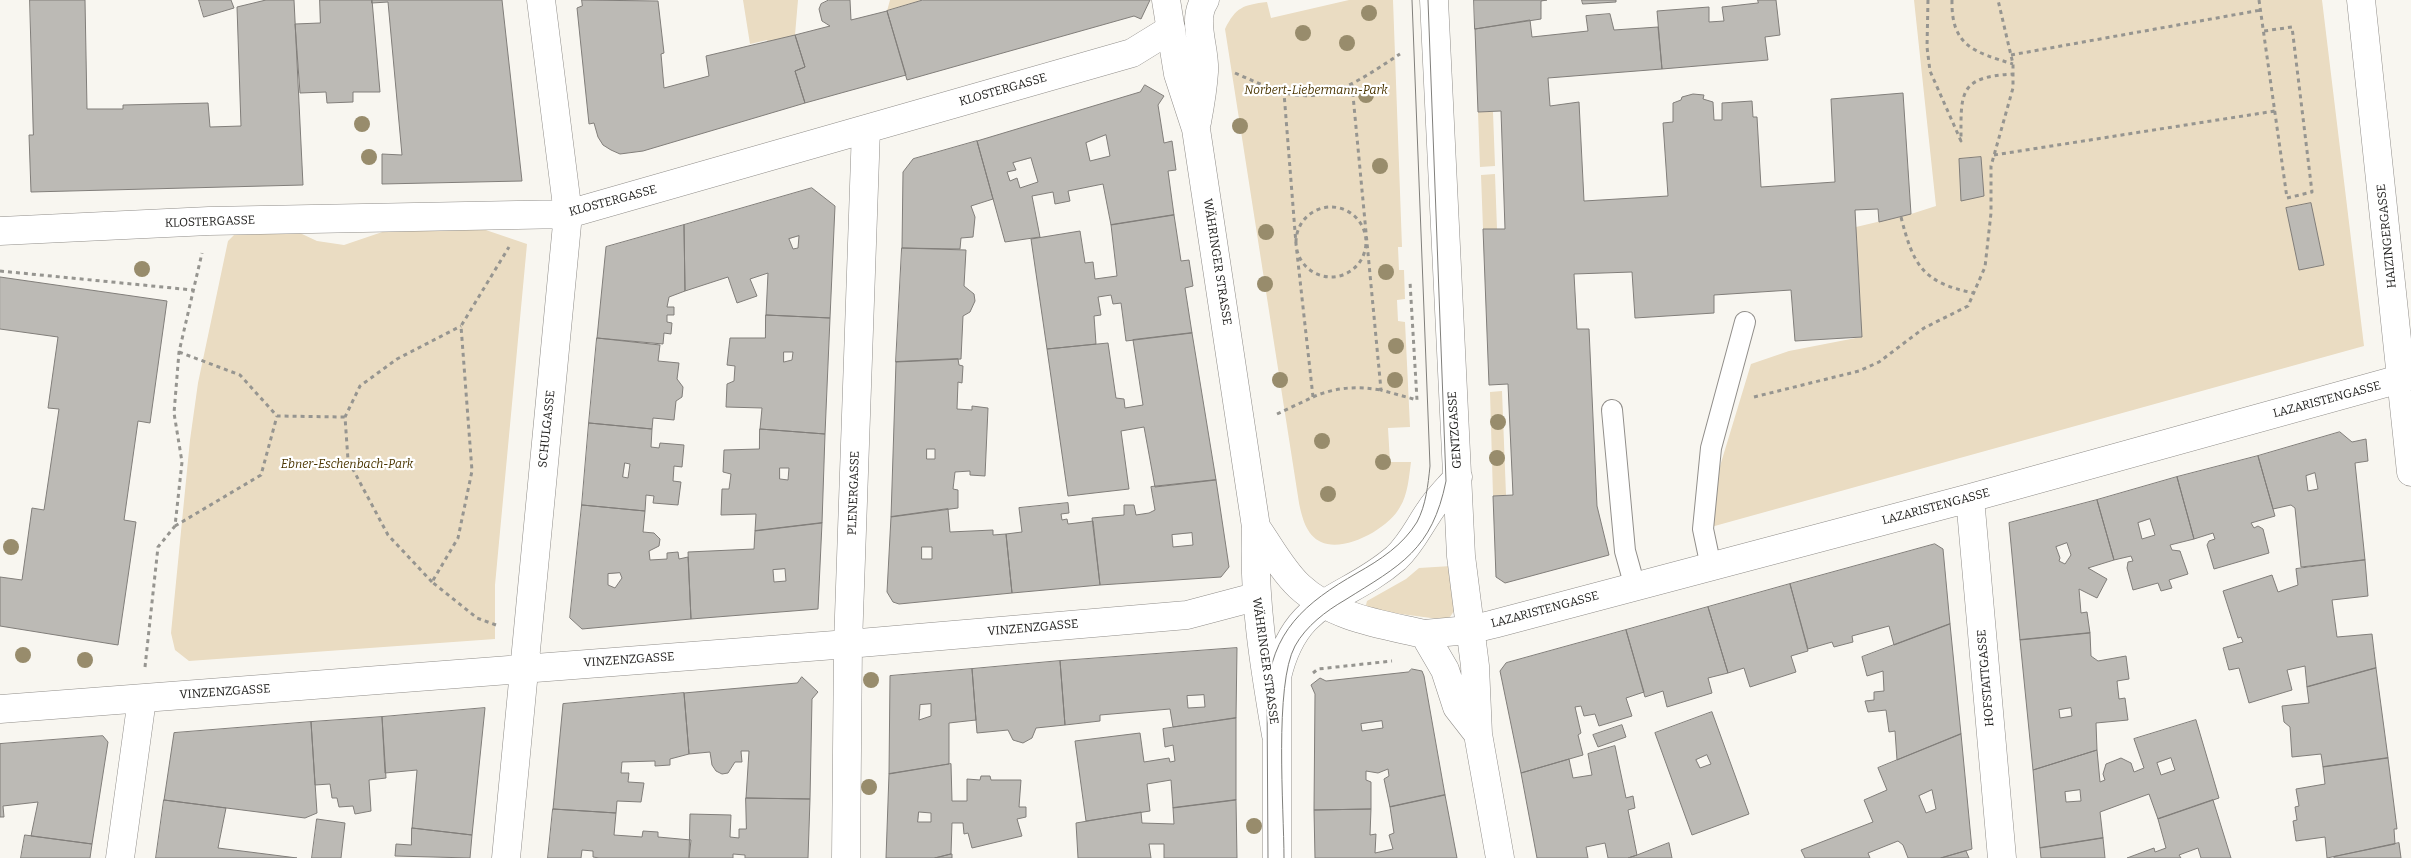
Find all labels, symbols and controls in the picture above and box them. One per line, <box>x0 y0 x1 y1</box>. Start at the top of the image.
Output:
street label: KLOSTERGASSE <box>958 71 1048 109</box>
park label: Norbert-Liebermann-Park <box>1244 84 1388 98</box>
street label: KLOSTERGASSE <box>567 182 659 220</box>
street label: HAIZINGERGASSE <box>2374 183 2400 289</box>
street label: WÄHRINGER STRASSE <box>1200 198 1234 326</box>
street label: KLOSTERGASSE <box>165 213 255 231</box>
street label: LAZARISTENGASSE <box>2272 379 2382 421</box>
street label: SCHULGASSE <box>536 389 558 469</box>
street label: GENTZGASSE <box>1445 391 1465 469</box>
street label: PLENERGASSE <box>845 451 863 535</box>
park label: Ebner-Eschenbach-Park <box>281 458 413 472</box>
street label: LAZARISTENGASSE <box>1881 486 1991 528</box>
street label: LAZARISTENGASSE <box>1490 589 1600 631</box>
street label: WÄHRINGER STRASSE <box>1249 596 1281 726</box>
street label: VINZENZGASSE <box>987 617 1079 639</box>
street label: HOFSTATTGASSE <box>1975 629 1997 727</box>
street label: VINZENZGASSE <box>583 650 675 670</box>
street label: VINZENZGASSE <box>179 682 271 702</box>

